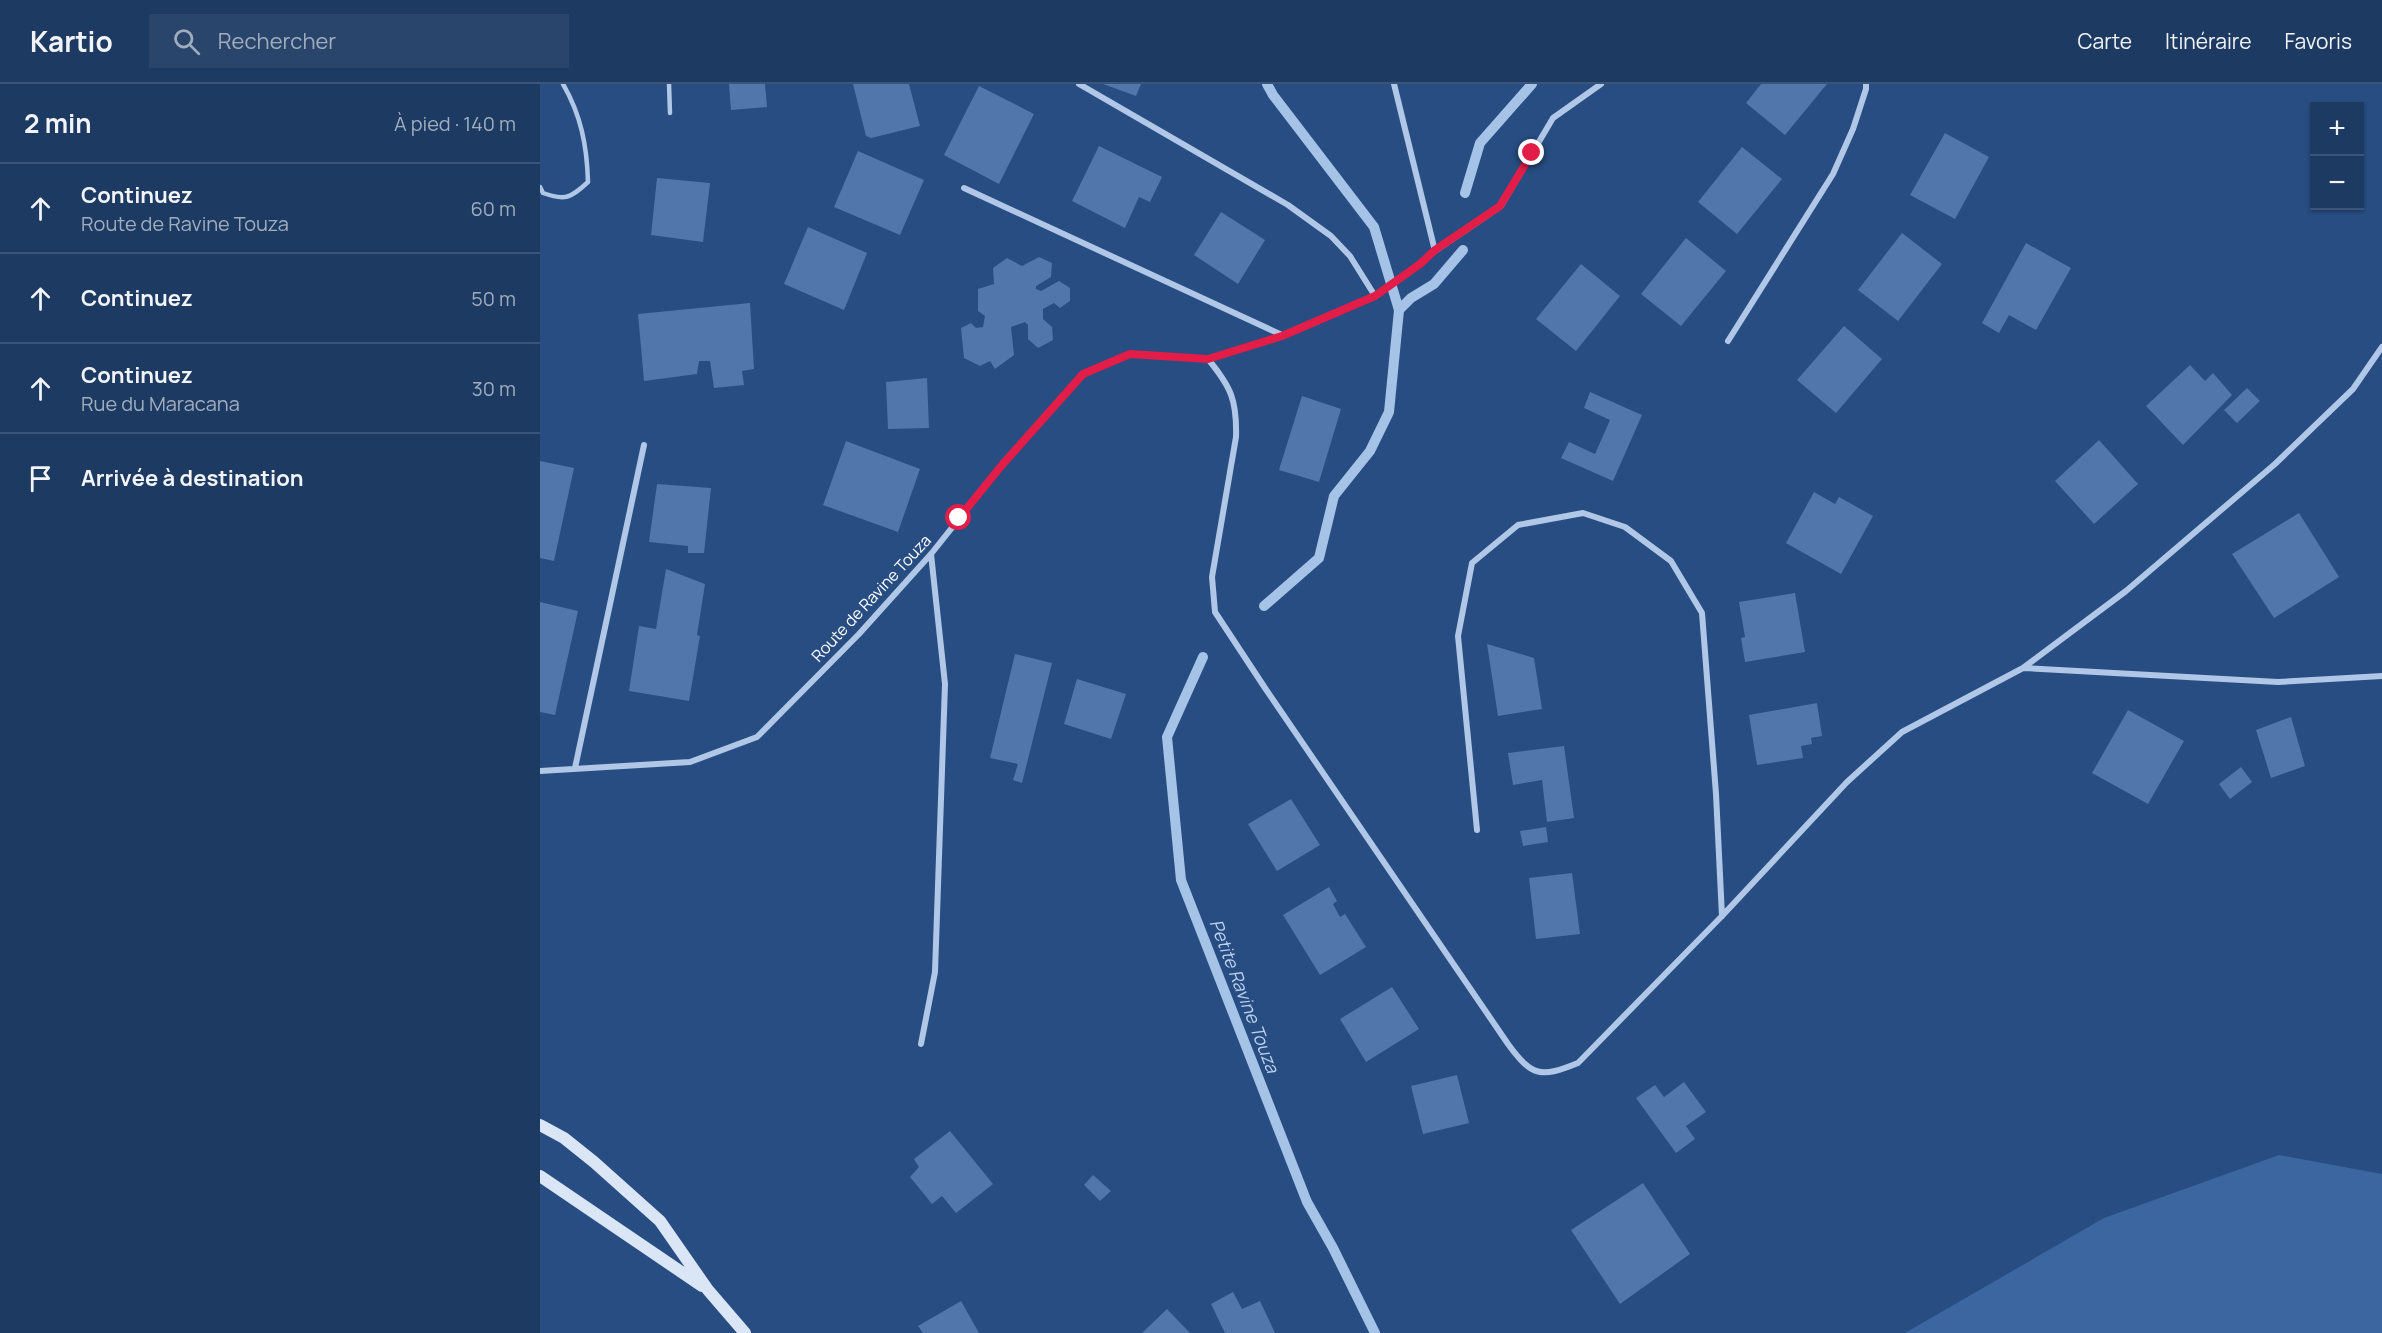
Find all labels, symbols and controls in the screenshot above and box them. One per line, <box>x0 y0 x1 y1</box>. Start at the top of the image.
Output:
search box <box>149 14 569 68</box>
text: Kartio <box>30 22 113 60</box>
icon: search <box>170 25 203 58</box>
text: Rechercher <box>218 26 336 56</box>
text: Carte <box>2078 27 2132 55</box>
text: Itinéraire <box>2165 27 2251 55</box>
text: Favoris <box>2284 27 2352 55</box>
map controls <box>2310 102 2364 210</box>
button: + <box>2310 102 2364 156</box>
text: 2 min <box>24 105 92 141</box>
text: À pied · 140 m <box>394 110 516 137</box>
route end <box>1518 139 1544 165</box>
button: − <box>2310 156 2364 210</box>
text: Continuez <box>81 180 193 210</box>
icon: ahead <box>24 192 57 225</box>
text: 60 m <box>470 195 516 222</box>
text: Route de Ravine Touza <box>81 210 289 237</box>
icon: ahead <box>24 282 57 315</box>
text: Continuez <box>81 283 193 313</box>
text: 50 m <box>471 285 516 312</box>
text: Continuez <box>81 360 193 390</box>
icon: ahead <box>24 372 57 405</box>
text: 30 m <box>472 375 516 402</box>
text: Rue du Maracana <box>81 390 240 417</box>
icon: arrive <box>24 462 57 495</box>
text: Arrivée à destination <box>81 463 304 493</box>
route start <box>945 504 971 530</box>
street label: Route de Ravine Touza <box>806 530 936 666</box>
water label: Petite Ravine Touza <box>1205 916 1286 1077</box>

